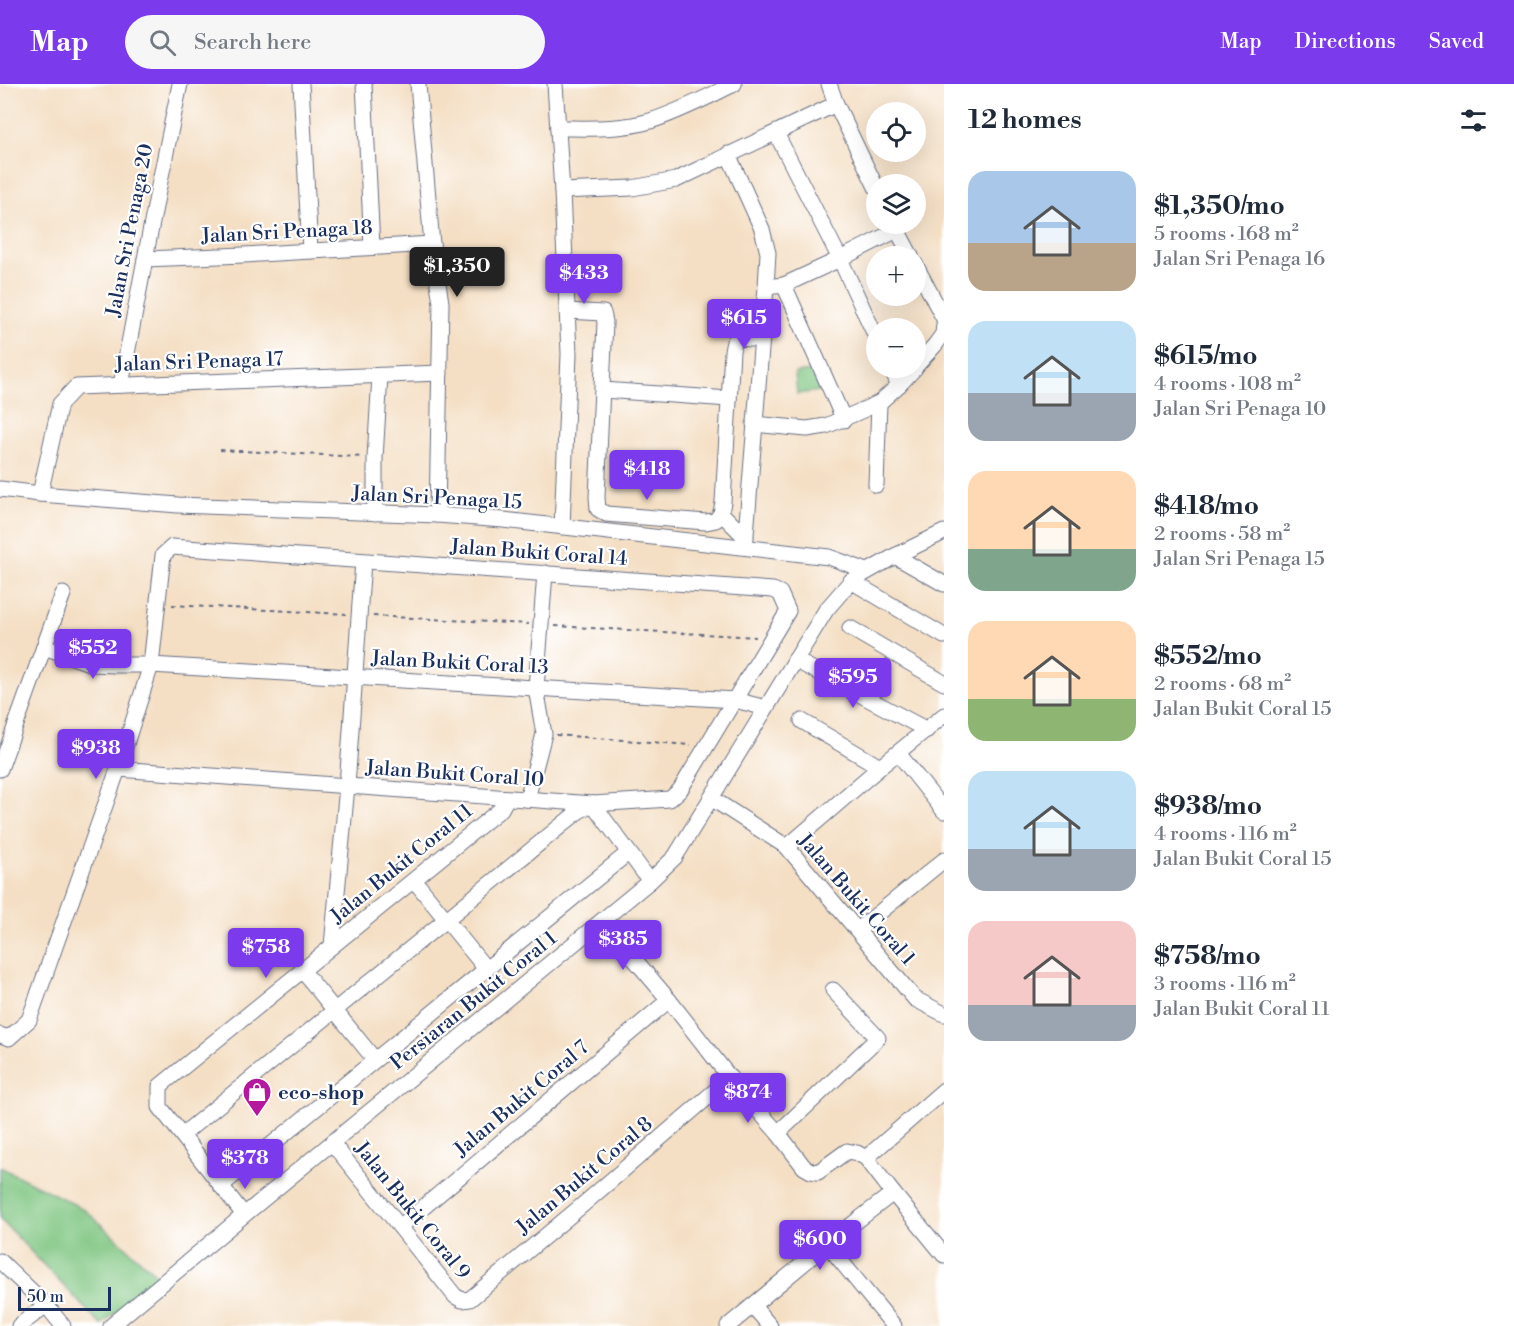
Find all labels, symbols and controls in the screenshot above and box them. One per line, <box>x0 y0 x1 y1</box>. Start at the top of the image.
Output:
search box <box>125 15 545 69</box>
text: Map <box>30 25 89 60</box>
icon: search <box>146 26 179 59</box>
text: Search here <box>194 29 311 56</box>
text: Map <box>1220 29 1262 55</box>
text: Directions <box>1295 29 1396 55</box>
text: Saved <box>1429 29 1484 55</box>
map controls <box>866 102 926 378</box>
button: locate <box>866 102 926 162</box>
text: 12 homes <box>968 104 1082 136</box>
icon: filters <box>1457 104 1490 137</box>
street label: Jalan Sri Penaga 20 <box>101 142 160 320</box>
button: layers <box>866 174 926 234</box>
text: $1,350/mo <box>1154 190 1285 222</box>
icon: home <box>1016 195 1088 267</box>
street label: Jalan Sri Penaga 18 <box>200 216 373 250</box>
text: 5 rooms · 168 m² <box>1154 222 1299 247</box>
button: + <box>866 246 926 306</box>
pin: $1,350 <box>408 247 506 298</box>
text: Jalan Sri Penaga 16 <box>1154 247 1325 272</box>
text: $1,350 <box>424 254 490 279</box>
pin: $433 <box>548 254 620 305</box>
text: $433 <box>559 261 609 286</box>
pin: $615 <box>708 299 780 350</box>
text: $615 <box>721 306 767 331</box>
button: − <box>866 318 926 378</box>
text: $615/mo <box>1154 340 1258 372</box>
icon: home <box>1016 345 1088 417</box>
street label: Jalan Sri Penaga 17 <box>113 347 284 378</box>
text: 4 rooms · 108 m² <box>1154 372 1301 397</box>
text: Jalan Sri Penaga 10 <box>1154 397 1326 422</box>
pin: $418 <box>611 450 683 501</box>
text: $418 <box>623 457 671 482</box>
street label: Jalan Sri Penaga 15 <box>350 481 523 515</box>
text: $418/mo <box>1154 490 1259 522</box>
icon: home <box>1016 495 1088 567</box>
text: 2 rooms · 58 m² <box>1154 522 1290 547</box>
street label: Jalan Bukit Coral 14 <box>448 535 628 572</box>
text: Jalan Sri Penaga 15 <box>1154 547 1325 572</box>
pin: $552 <box>57 629 129 680</box>
text: $552 <box>68 636 118 661</box>
text: $552/mo <box>1154 640 1262 672</box>
icon: home <box>1016 645 1088 717</box>
street label: Jalan Bukit Coral 13 <box>370 646 549 681</box>
pin: $595 <box>817 658 889 709</box>
text: $595 <box>828 665 878 690</box>
text: 2 rooms · 68 m² <box>1154 672 1291 697</box>
text: Jalan Bukit Coral 15 <box>1154 697 1331 722</box>
pin: $938 <box>60 729 132 780</box>
text: $938 <box>71 736 121 761</box>
street label: Jalan Bukit Coral 10 <box>364 756 545 793</box>
text: $938/mo <box>1154 790 1262 822</box>
icon: home <box>1016 795 1088 867</box>
street label: Jalan Bukit Coral 11 <box>325 799 478 930</box>
text: 4 rooms · 116 m² <box>1154 822 1297 847</box>
street label: Jalan Bukit Coral 1 <box>791 828 920 971</box>
text: Jalan Bukit Coral 15 <box>1154 847 1331 872</box>
pin: $385 <box>587 920 659 971</box>
street label: Persiaran Bukit Coral 1 <box>386 926 563 1076</box>
text: $385 <box>598 927 648 952</box>
pin: $758 <box>230 928 302 979</box>
text: $758 <box>242 935 290 960</box>
text: $758/mo <box>1154 940 1261 972</box>
icon: home <box>1016 945 1088 1017</box>
text: 3 rooms · 116 m² <box>1154 972 1296 997</box>
text: Jalan Bukit Coral 11 <box>1154 997 1330 1022</box>
street label: Jalan Bukit Coral 7 <box>449 1036 594 1163</box>
pin: $874 <box>712 1073 784 1124</box>
shop icon: eco-shop <box>241 1076 273 1118</box>
text: $874 <box>724 1080 772 1105</box>
place label: eco-shop <box>278 1081 364 1106</box>
street label: Jalan Bukit Coral 8 <box>511 1112 658 1241</box>
street label: Jalan Bukit Coral 9 <box>348 1136 475 1285</box>
pin: $378 <box>209 1139 281 1190</box>
text: $378 <box>221 1146 269 1171</box>
pin: $600 <box>784 1220 856 1271</box>
text: $600 <box>793 1227 847 1252</box>
scale bar <box>18 1284 111 1312</box>
text: 50 m <box>27 1287 64 1307</box>

